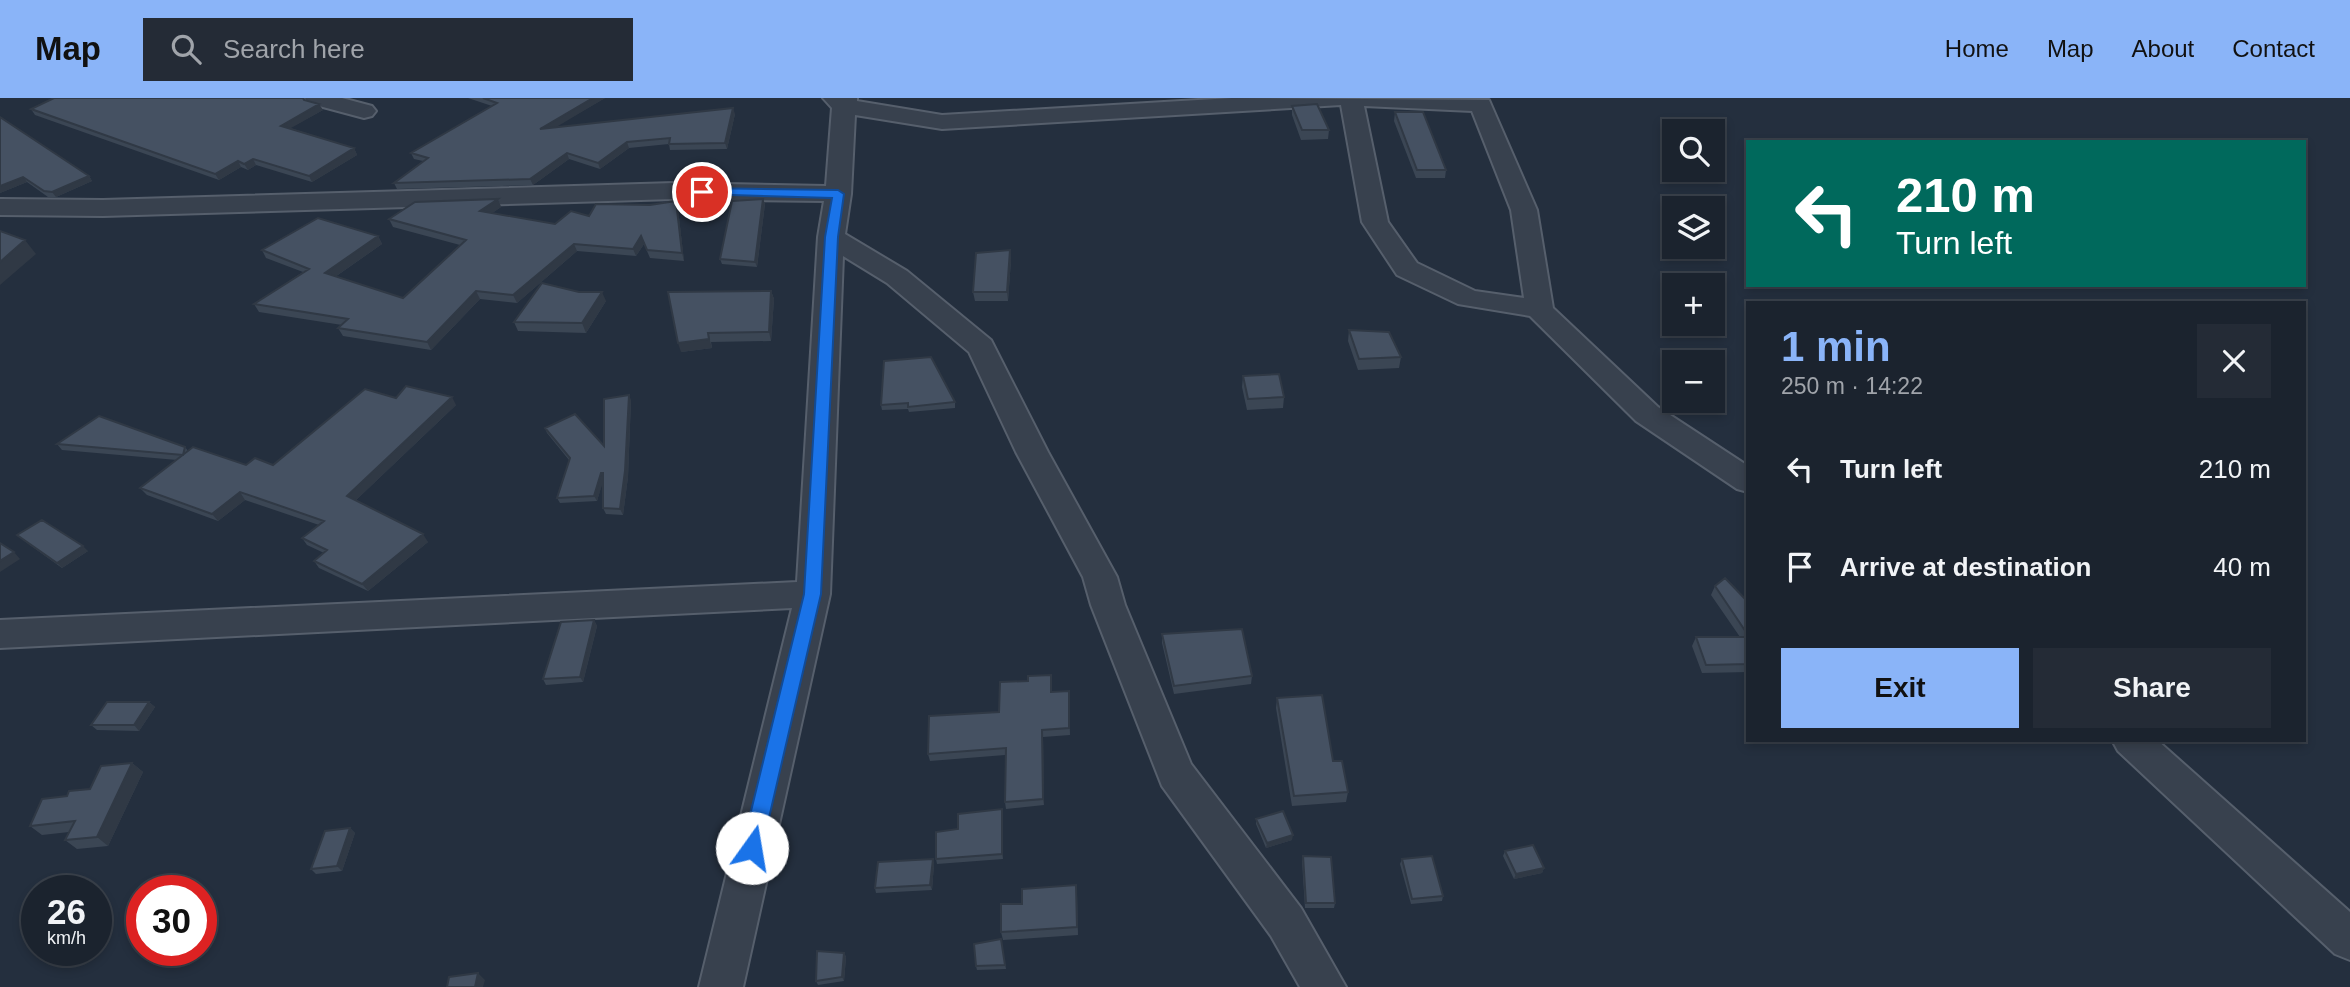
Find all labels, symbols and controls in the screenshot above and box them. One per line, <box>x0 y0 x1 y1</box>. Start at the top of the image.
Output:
search box <box>143 18 633 81</box>
text: Map <box>35 30 101 67</box>
icon: search <box>167 30 205 68</box>
text: Search here <box>223 34 365 64</box>
text: Home <box>1945 35 2009 62</box>
text: Map <box>2047 35 2094 62</box>
text: About <box>2132 35 2194 62</box>
text: Contact <box>2232 35 2315 62</box>
map controls <box>1662 119 1725 413</box>
button: search <box>1662 119 1725 182</box>
pin <box>672 162 732 222</box>
icon: left <box>1781 168 1872 259</box>
text: 210 m <box>1896 168 2035 222</box>
icon: arrive <box>683 173 721 211</box>
button: layers <box>1662 196 1725 259</box>
text: Turn left <box>1896 225 2012 261</box>
button: + <box>1662 273 1725 336</box>
text: 1 min <box>1781 323 1891 370</box>
button: close <box>2197 324 2271 398</box>
button: − <box>1662 350 1725 413</box>
text: 250 m · 14:22 <box>1781 373 1923 399</box>
icon: left <box>1781 450 1819 488</box>
text: Turn left <box>1840 454 1942 484</box>
text: 210 m <box>2199 454 2271 484</box>
icon: arrive <box>1781 548 1819 586</box>
text: Arrive at destination <box>1840 552 2091 582</box>
text: 40 m <box>2213 552 2271 582</box>
button: Exit <box>1781 648 2019 728</box>
button: Share <box>2033 648 2271 728</box>
position arrow <box>715 811 789 885</box>
speed limit sign: 30 <box>126 875 217 966</box>
text: 26 <box>47 892 86 931</box>
text: km/h <box>47 928 86 948</box>

